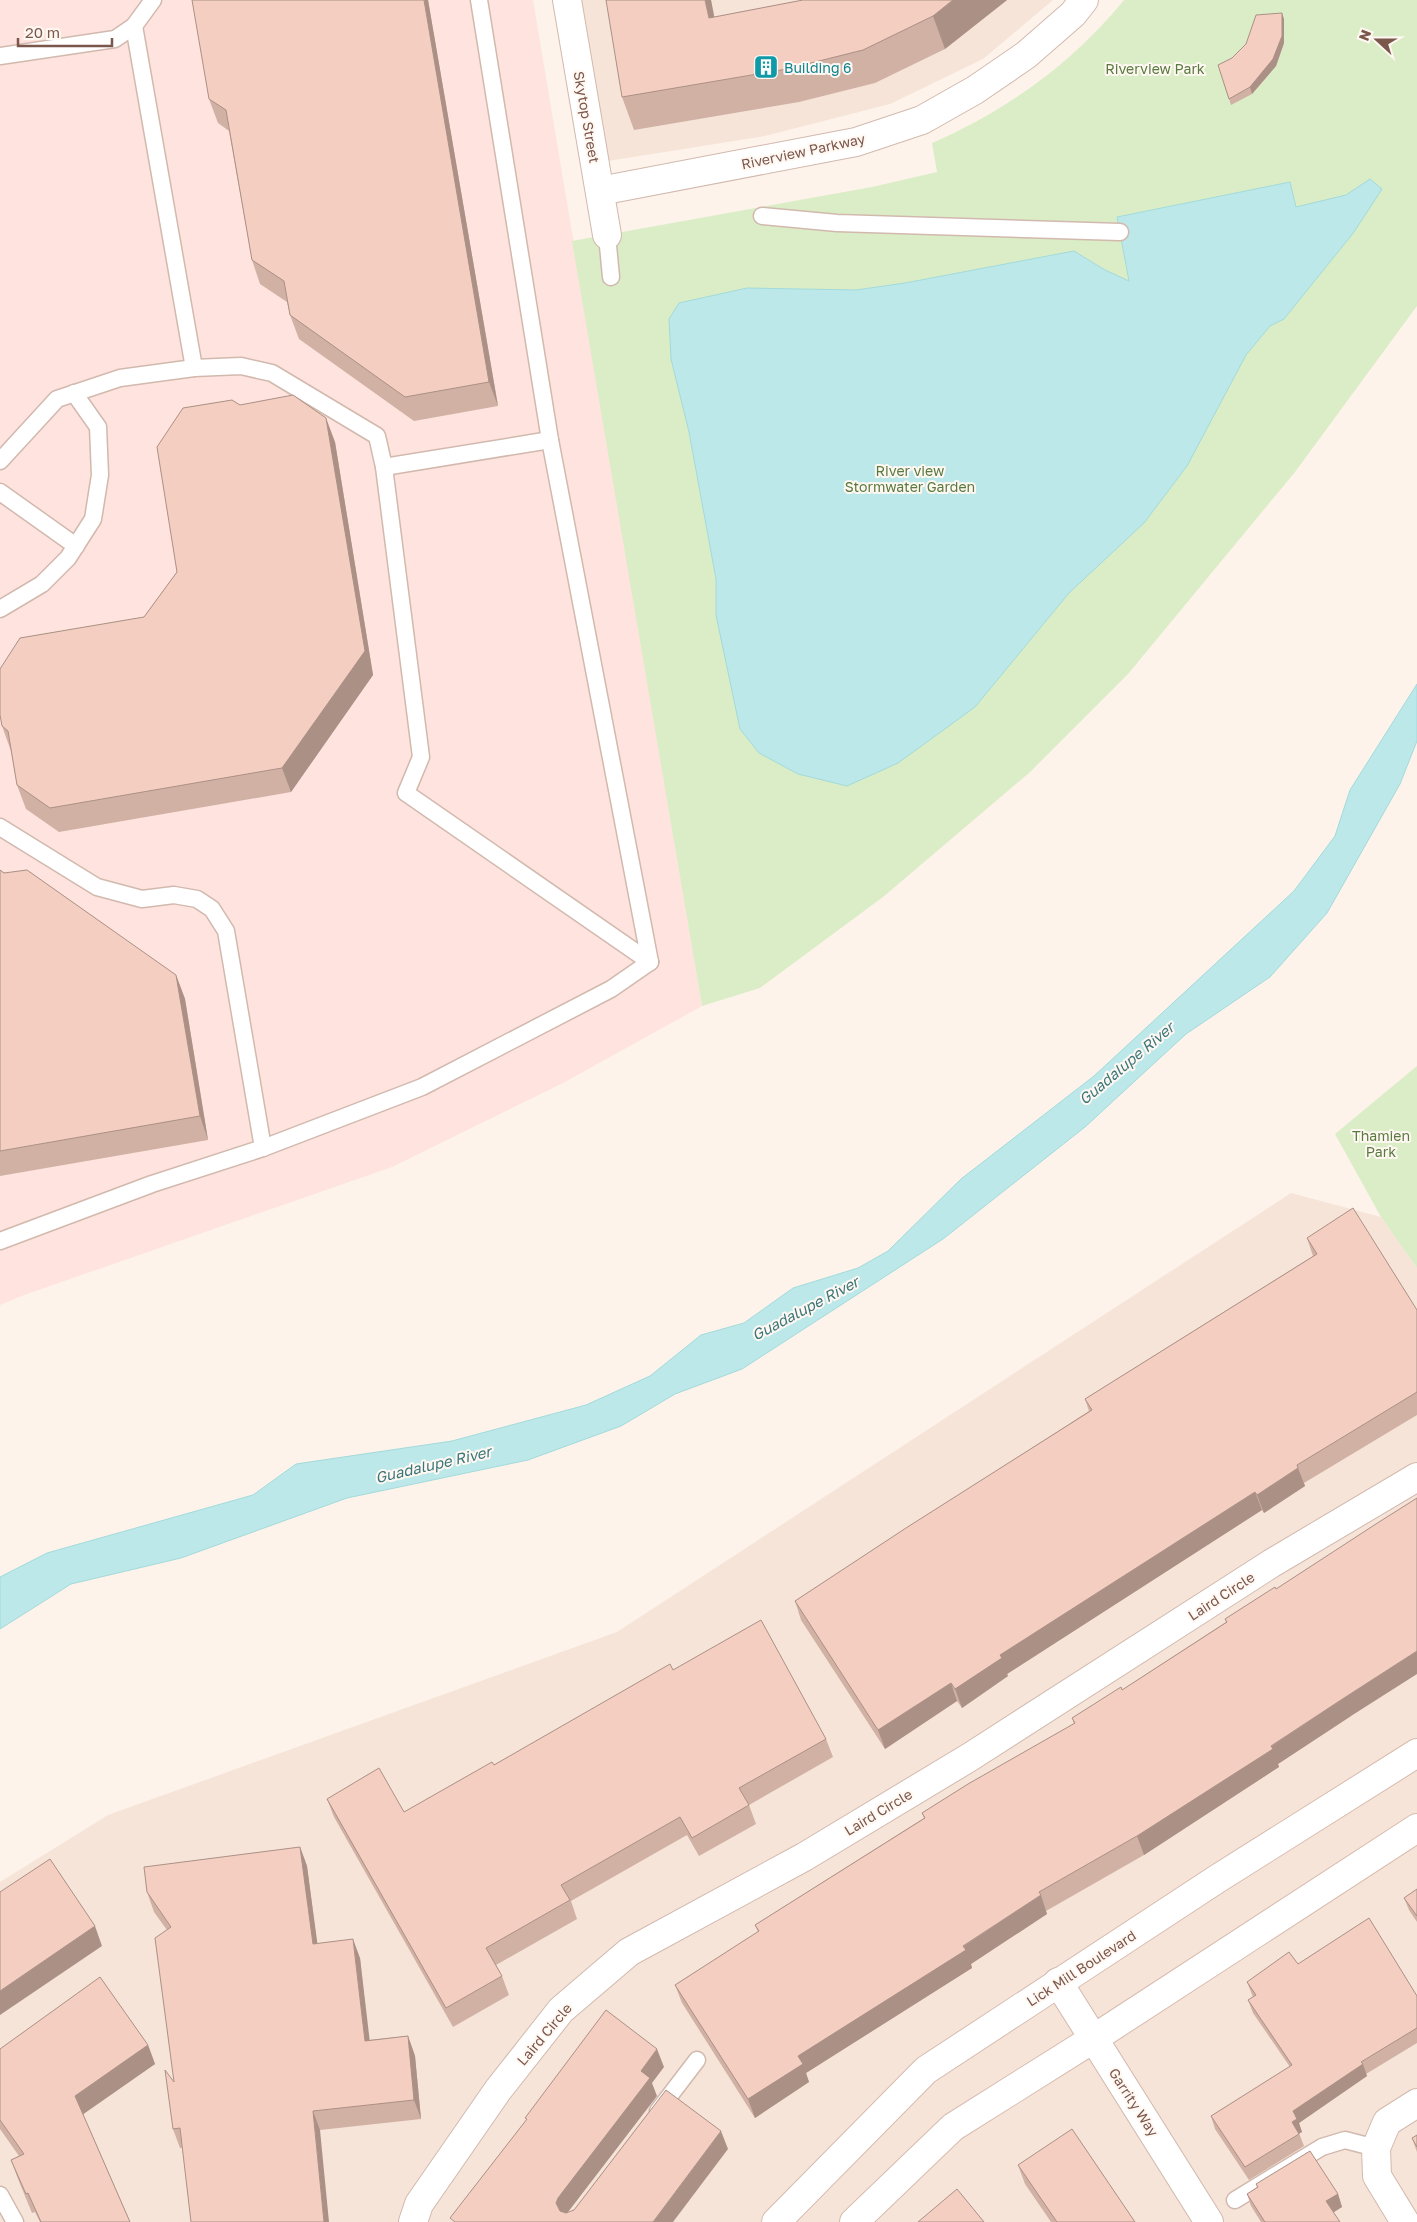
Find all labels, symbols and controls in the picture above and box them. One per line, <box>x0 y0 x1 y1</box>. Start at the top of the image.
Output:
scale bar <box>18 15 111 47</box>
north arrow <box>1352 15 1402 65</box>
text: 20 m <box>25 23 60 41</box>
text: N <box>1355 27 1374 43</box>
building icon: Building 6 <box>753 54 779 80</box>
place label: Building 6 <box>784 59 852 76</box>
park label: Riverview Park <box>1105 60 1205 77</box>
street label: Skytop Street <box>571 70 603 164</box>
street label: Riverview Parkway <box>739 130 867 172</box>
park label: River view Stormwater Garden <box>845 462 975 495</box>
water label: Guadalupe River <box>1075 1017 1179 1108</box>
park label: Thamien Park <box>1352 1127 1410 1160</box>
water label: Guadalupe River <box>749 1271 863 1344</box>
water label: Guadalupe River <box>373 1441 495 1486</box>
street label: Laird Circle <box>1185 1568 1257 1624</box>
street label: Laird Circle <box>841 1785 915 1839</box>
street label: Lick Mill Boulevard <box>1023 1926 1139 2010</box>
street label: Laird Circle <box>513 1999 575 2069</box>
street label: Garrity Way <box>1106 2065 1162 2139</box>

